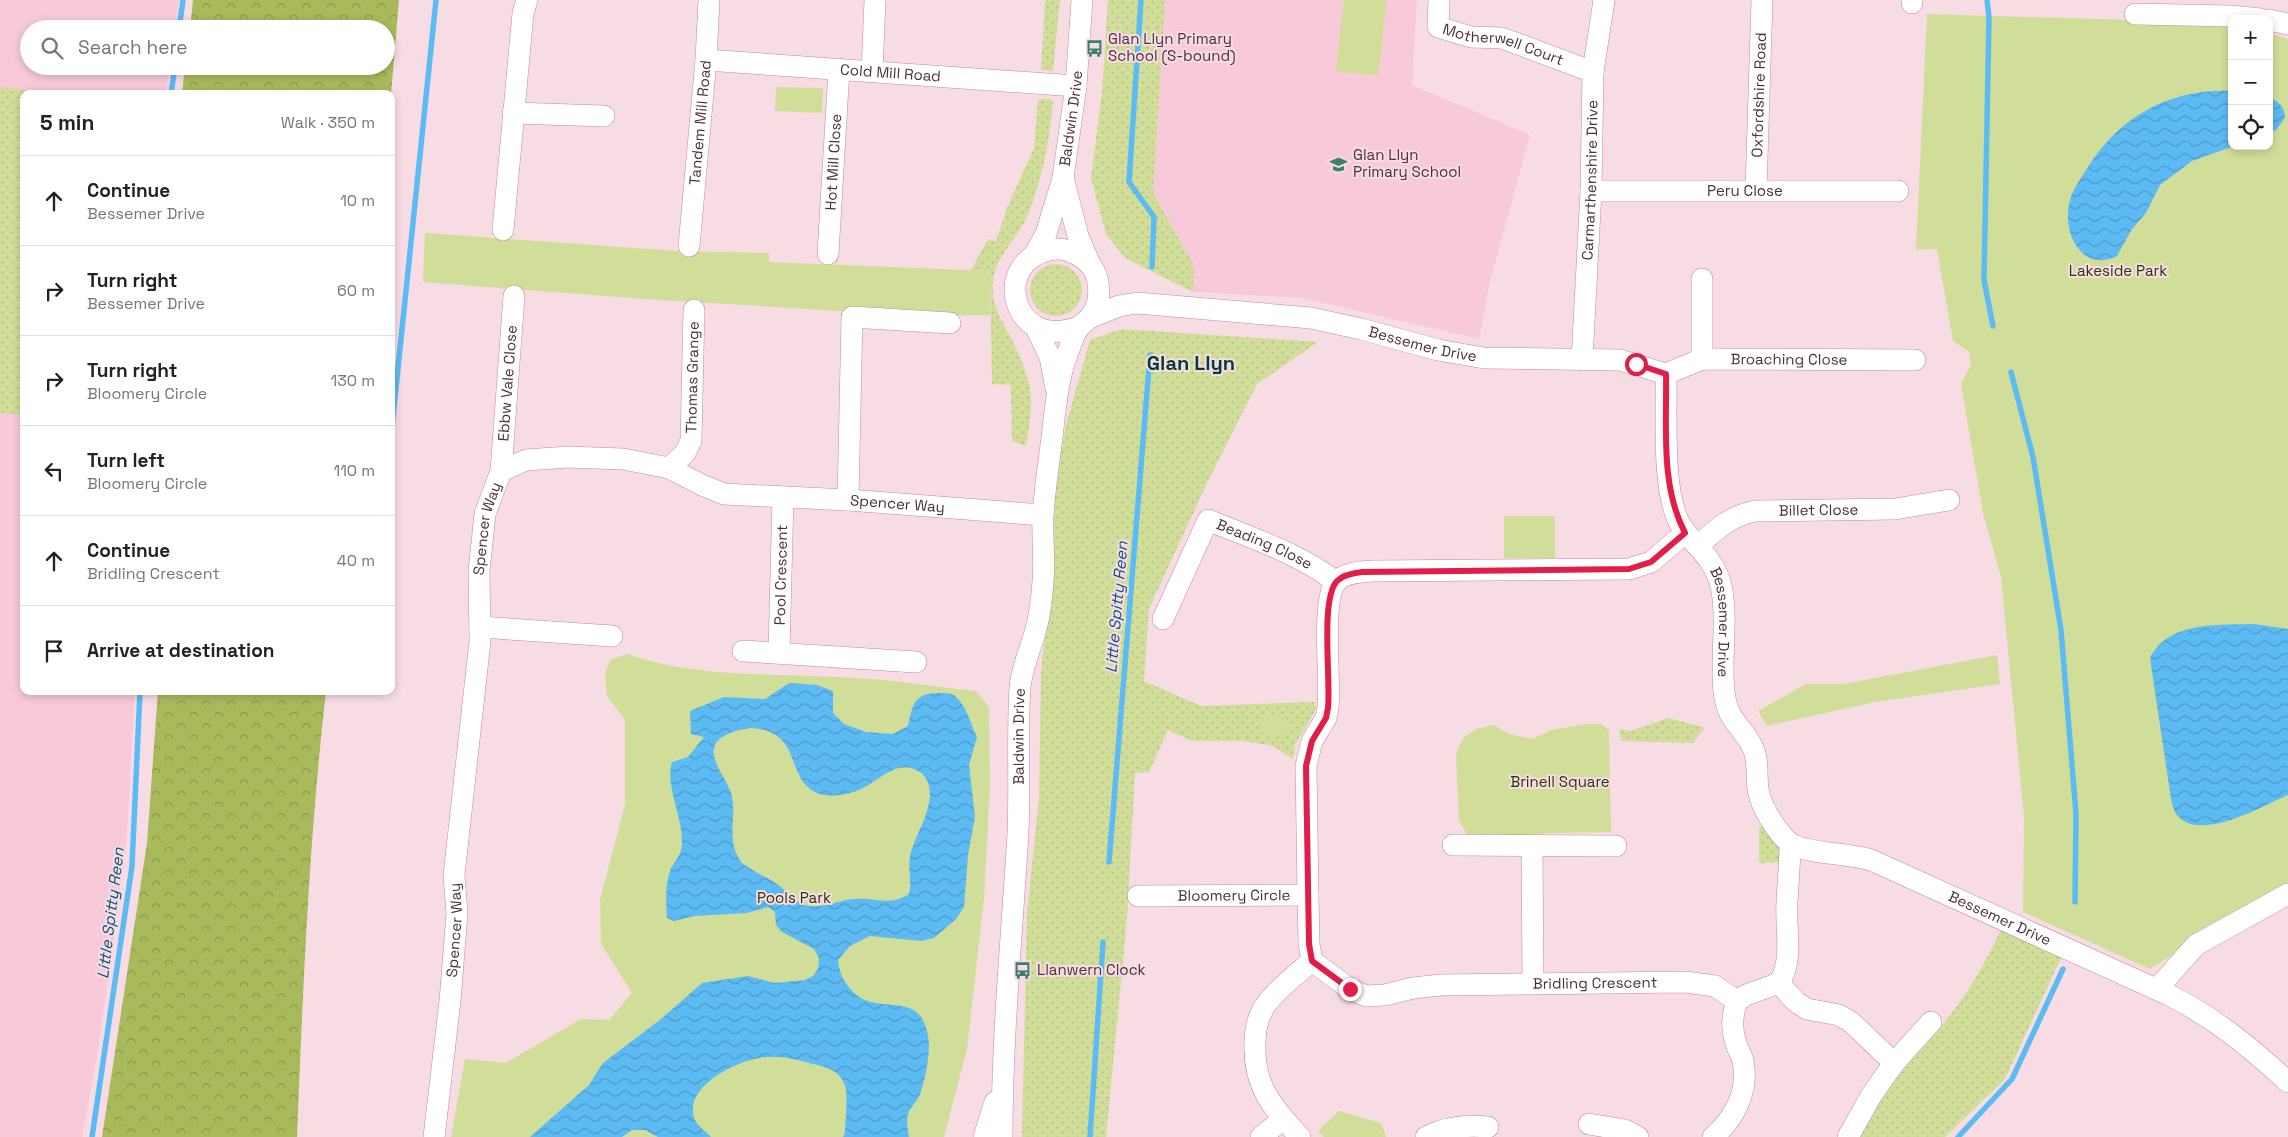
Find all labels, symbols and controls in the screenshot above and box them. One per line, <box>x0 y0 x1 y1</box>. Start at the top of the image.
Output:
map controls <box>2228 15 2273 150</box>
button: + <box>2228 15 2273 60</box>
street label: Motherwell Court <box>1440 19 1567 69</box>
search box <box>20 20 395 75</box>
place label: Glan Llyn Primary School (S-bound) <box>1108 29 1236 66</box>
street label: Oxfordshire Road <box>1747 32 1770 158</box>
icon: search <box>38 34 66 62</box>
text: Search here <box>78 35 188 60</box>
bus stop icon: Glan Llyn Primary School (S-bound) <box>1084 38 1104 58</box>
street label: Tandem Mill Road <box>685 59 715 186</box>
street label: Cold Mill Road <box>840 59 942 85</box>
button: − <box>2228 60 2273 105</box>
street label: Baldwin Drive <box>1055 70 1086 168</box>
street label: Carmarthenshire Drive <box>1577 100 1602 261</box>
button: locate <box>2228 105 2273 150</box>
text: 5 min <box>40 109 94 136</box>
text: Walk · 350 m <box>281 112 375 133</box>
street label: Hot Mill Close <box>821 113 845 211</box>
place label: Glan Llyn Primary School <box>1353 145 1461 181</box>
school or university icon: Glan Llyn Primary School <box>1329 154 1349 174</box>
text: Continue <box>87 178 170 203</box>
street label: Peru Close <box>1707 181 1783 200</box>
icon: ahead <box>40 187 68 215</box>
text: 10 m <box>340 190 375 211</box>
text: Bessemer Drive <box>87 203 205 224</box>
park label: Lakeside Park <box>2069 261 2167 280</box>
text: Turn right <box>87 268 177 293</box>
icon: right <box>40 277 68 305</box>
text: 60 m <box>337 280 375 301</box>
text: Bessemer Drive <box>87 293 205 314</box>
street label: Thomas Grange <box>681 321 703 434</box>
street label: Bessemer Drive <box>1367 322 1478 366</box>
street label: Ebbw Vale Close <box>493 324 521 442</box>
street label: Broaching Close <box>1730 349 1848 369</box>
district label: Glan Llyn <box>1147 350 1235 376</box>
route start <box>1625 353 1648 376</box>
text: Turn right <box>87 358 177 383</box>
icon: right <box>40 367 68 395</box>
text: 130 m <box>331 370 375 391</box>
text: Bloomery Circle <box>87 383 207 404</box>
text: Turn left <box>87 448 165 473</box>
icon: left <box>40 457 68 485</box>
text: 110 m <box>333 460 375 481</box>
text: Bloomery Circle <box>87 473 207 494</box>
street label: Spencer Way <box>469 479 505 576</box>
street label: Spencer Way <box>850 490 946 516</box>
street label: Billet Close <box>1779 500 1859 520</box>
street label: Beading Close <box>1214 514 1316 573</box>
street label: Pool Crescent <box>770 524 791 625</box>
text: Continue <box>87 538 170 563</box>
water label: Little Spitty Reen <box>1100 539 1133 674</box>
icon: ahead <box>40 547 68 575</box>
text: 40 m <box>337 550 375 571</box>
text: Bridling Crescent <box>87 563 220 584</box>
street label: Bessemer Drive <box>1706 564 1734 677</box>
icon: arrive <box>40 637 68 665</box>
text: Arrive at destination <box>87 638 275 663</box>
street label: Baldwin Drive <box>1009 688 1029 785</box>
park label: Brinell Square <box>1510 772 1610 791</box>
water label: Little Spitty Reen <box>92 845 129 980</box>
street label: Spencer Way <box>442 882 466 978</box>
street label: Bloomery Circle <box>1177 885 1291 905</box>
street label: Bessemer Drive <box>1946 886 2054 949</box>
park label: Pools Park <box>757 888 831 907</box>
bus stop icon: Llanwern Clock <box>1013 960 1033 980</box>
place label: Llanwern Clock <box>1037 960 1146 979</box>
street label: Bridling Crescent <box>1533 972 1658 993</box>
route end <box>1339 978 1362 1001</box>

